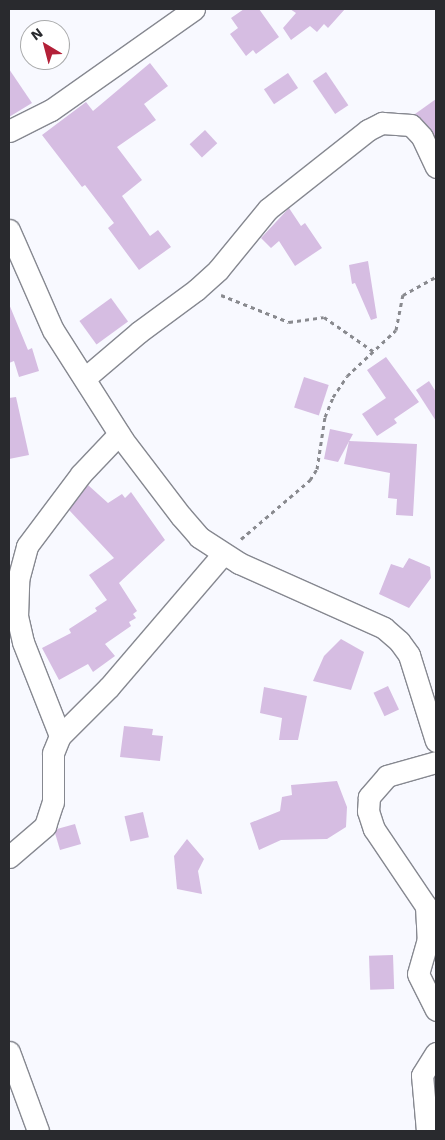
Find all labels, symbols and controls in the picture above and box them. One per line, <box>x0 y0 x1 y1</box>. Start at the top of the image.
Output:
north arrow <box>20 20 70 70</box>
text: N <box>28 24 46 43</box>

